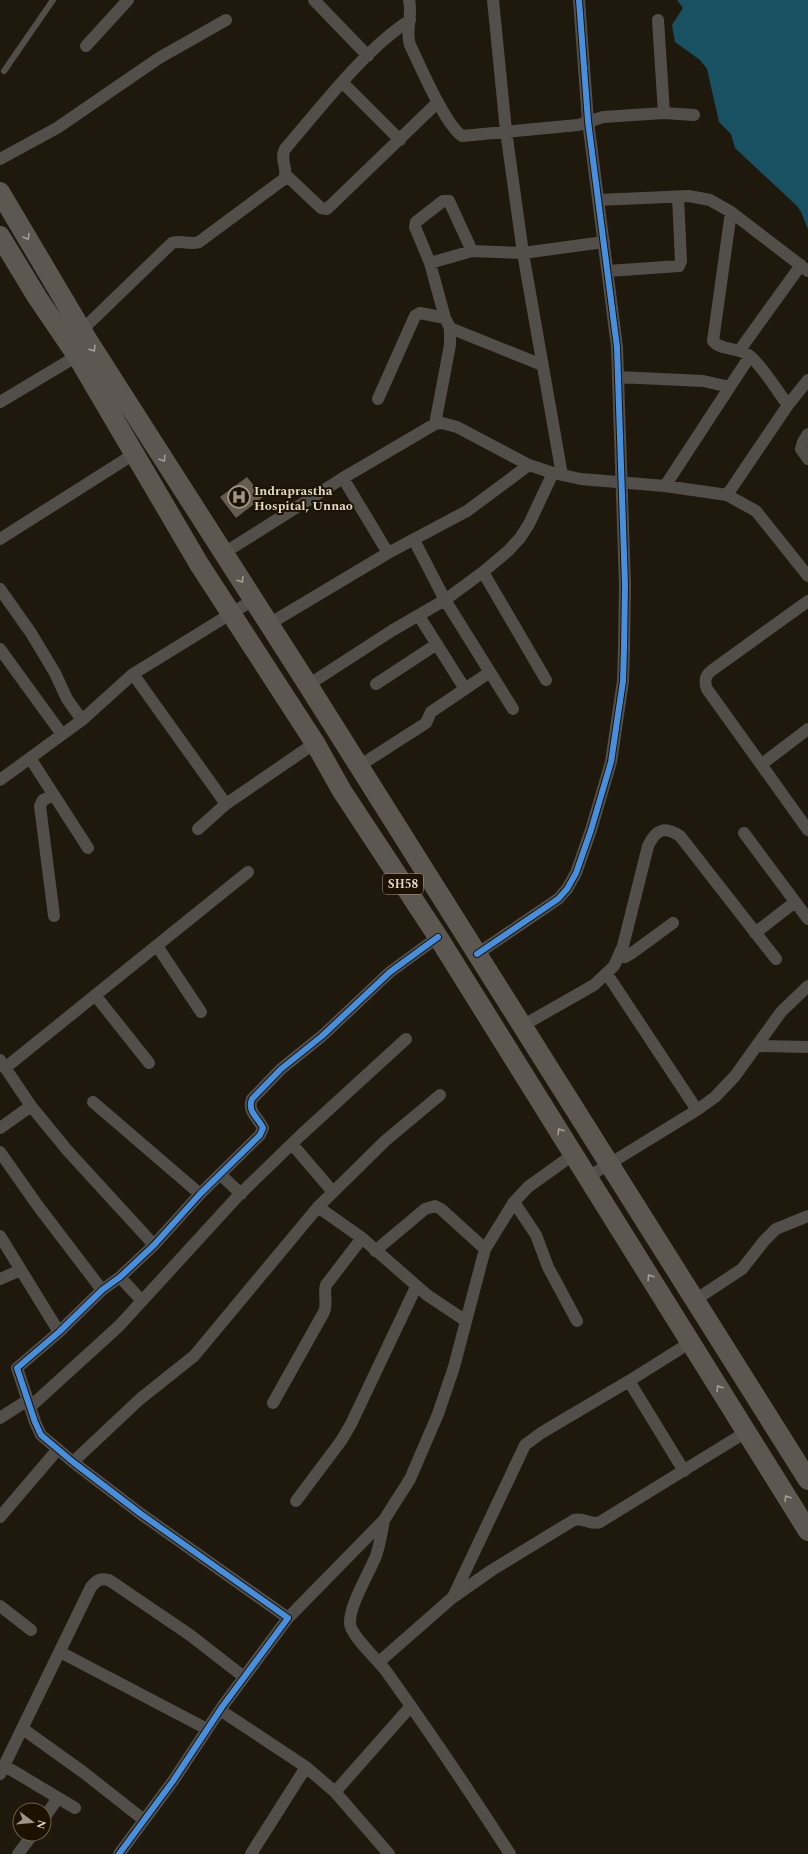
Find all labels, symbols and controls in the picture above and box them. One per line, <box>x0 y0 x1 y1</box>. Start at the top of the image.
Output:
one-way arrow <box>22 233 30 240</box>
one-way arrow <box>89 345 96 352</box>
one-way arrow <box>159 455 166 462</box>
place label: Indraprastha Hospital, Unnao <box>254 481 353 516</box>
hospital icon: Indraprastha Hospital, Unnao <box>226 484 252 510</box>
one-way arrow <box>236 576 244 583</box>
road number: SH58 <box>383 874 423 894</box>
one-way arrow <box>557 1128 564 1135</box>
one-way arrow <box>648 1274 655 1281</box>
one-way arrow <box>716 1385 724 1392</box>
one-way arrow <box>785 1495 792 1502</box>
north arrow <box>12 1802 52 1842</box>
text: N <box>32 1818 51 1831</box>

